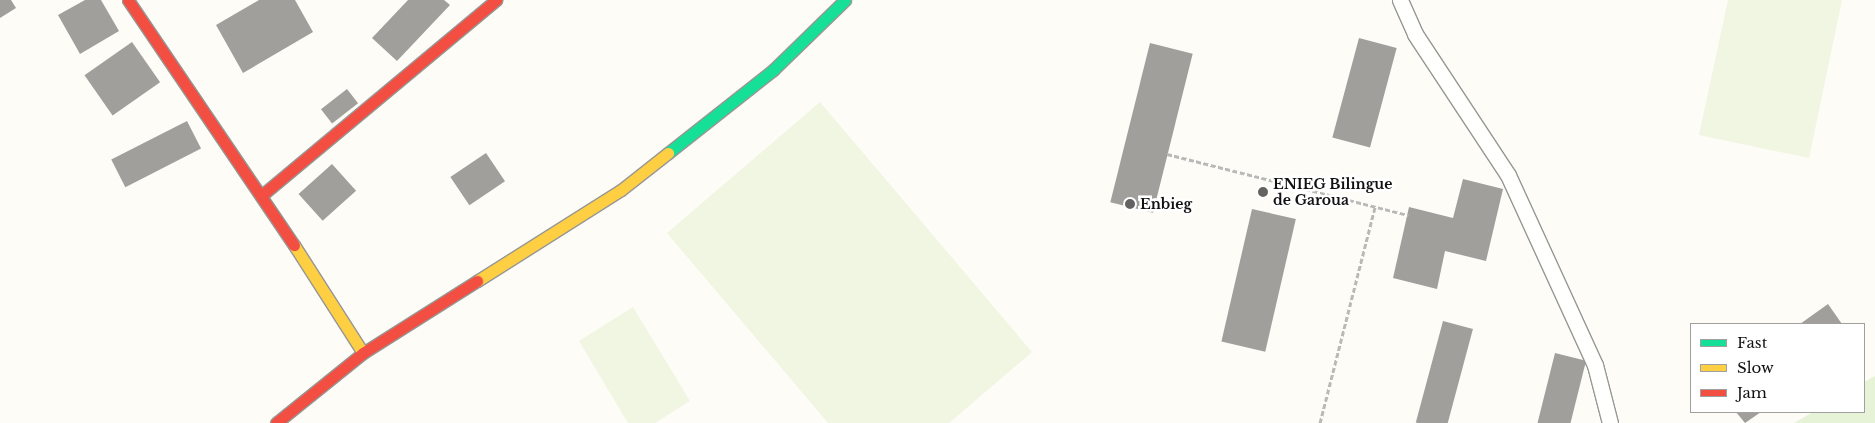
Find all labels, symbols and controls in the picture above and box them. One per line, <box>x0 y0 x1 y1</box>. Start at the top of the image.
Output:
place label: ENIEG Bilingue de Garoua <box>1273 176 1393 208</box>
marker: ENIEG Bilingue de Garoua <box>1257 186 1269 198</box>
place label: Enbieg <box>1140 196 1192 212</box>
marker: Enbieg <box>1124 198 1136 210</box>
legend <box>1690 323 1865 413</box>
text: Fast <box>1737 333 1767 352</box>
text: Slow <box>1737 358 1774 377</box>
text: Jam <box>1737 383 1767 402</box>

